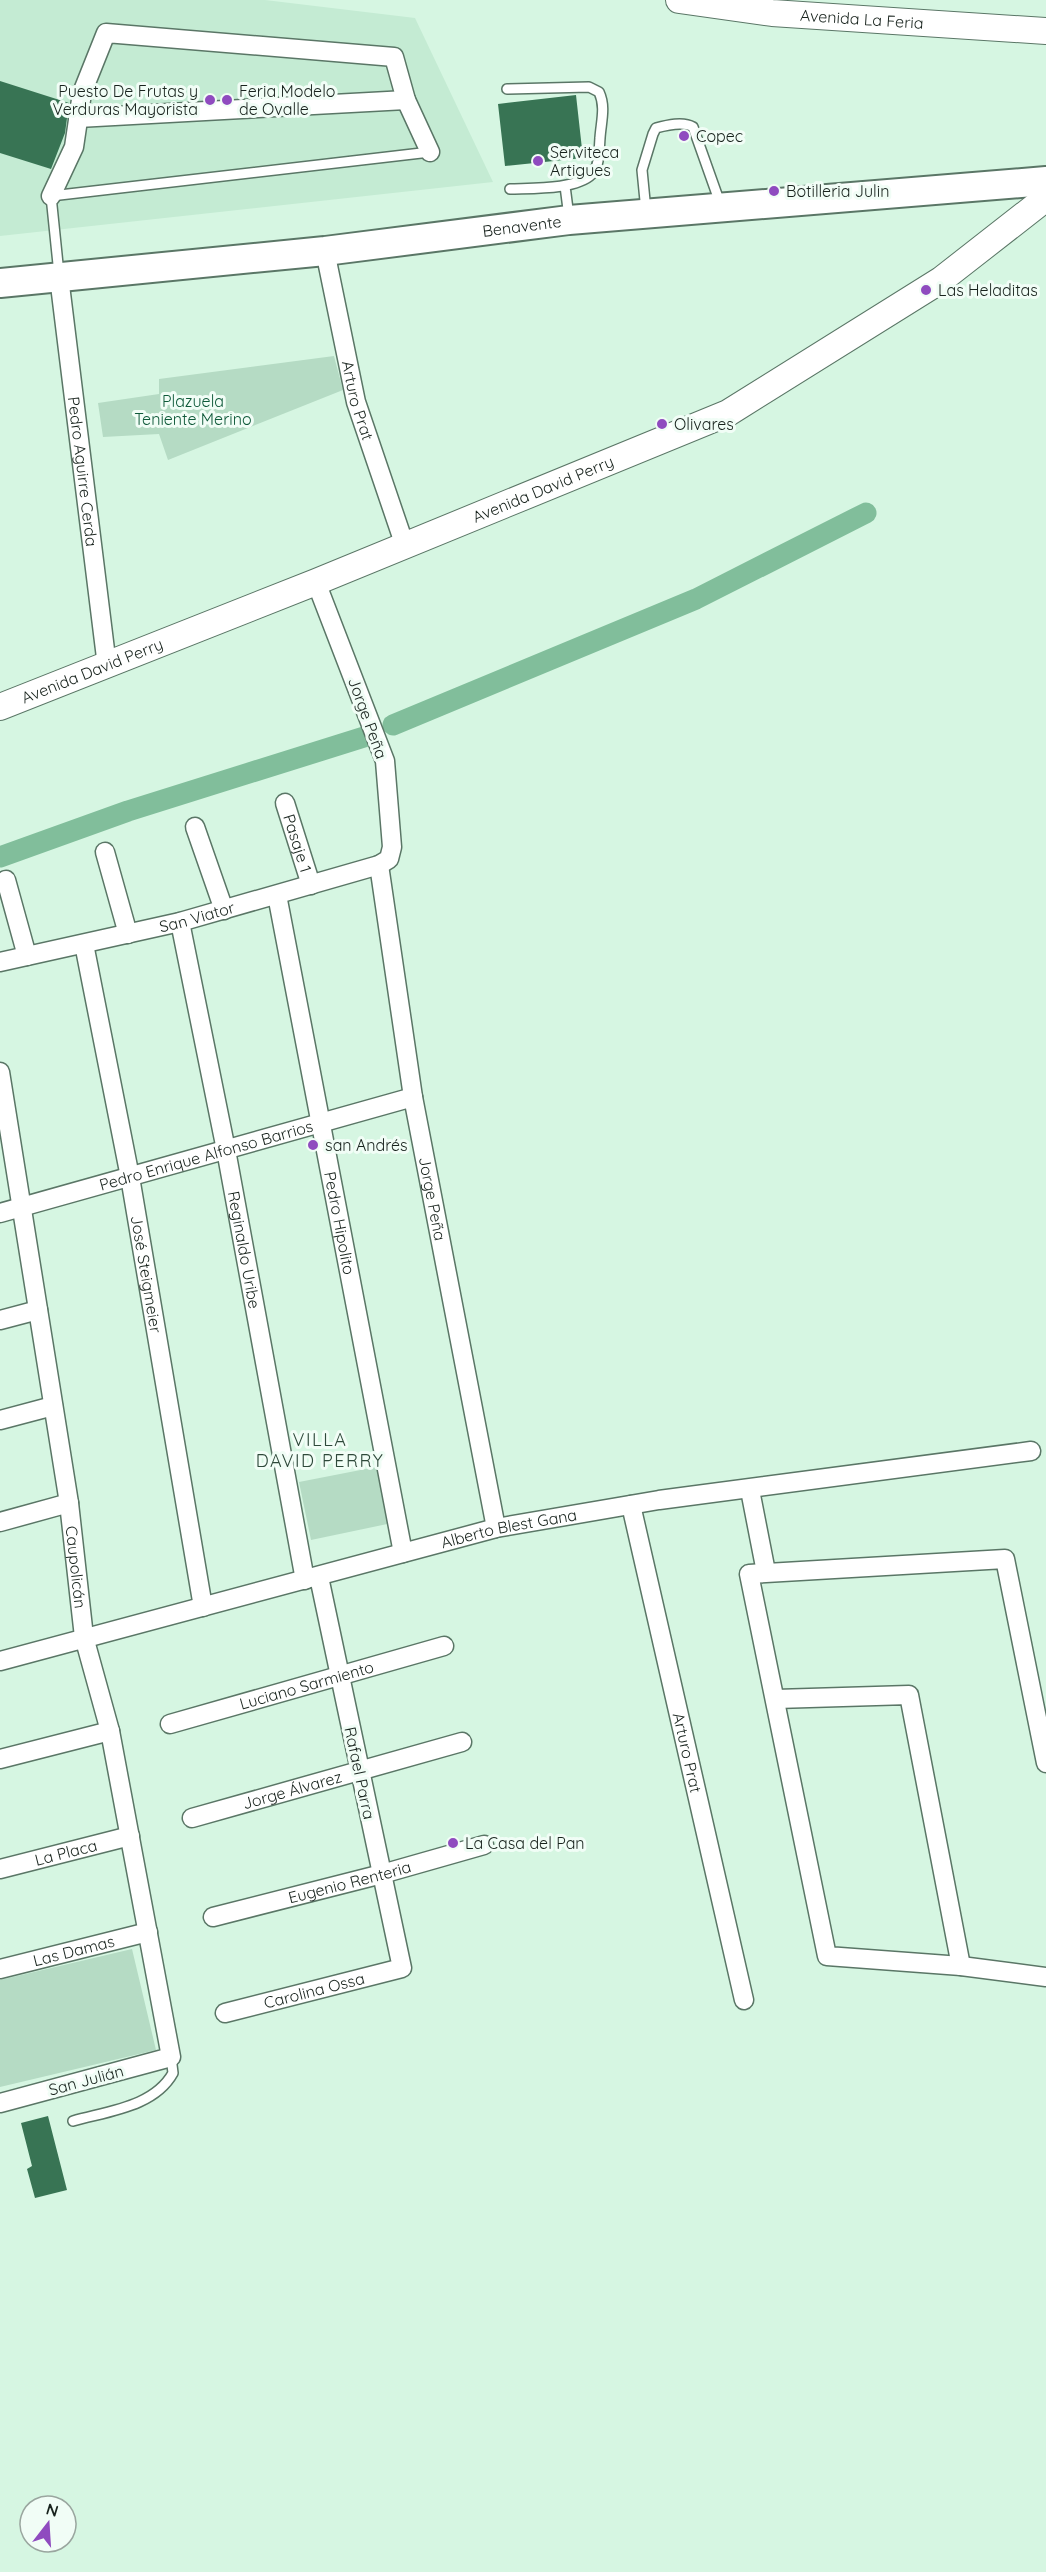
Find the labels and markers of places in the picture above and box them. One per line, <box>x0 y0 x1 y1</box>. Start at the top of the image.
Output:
place label: Puesto De Frutas y Verduras Mayorista <box>52 81 198 119</box>
place label: Feria Modelo de Ovalle <box>239 81 335 119</box>
marker: Puesto De Frutas y Verduras Mayorista <box>203 93 217 107</box>
marker: Feria Modelo de Ovalle <box>220 93 234 107</box>
place label: Copec <box>696 126 743 146</box>
marker: Copec <box>677 129 691 143</box>
place label: Serviteca Artigues <box>550 142 619 180</box>
marker: Serviteca Artigues <box>531 154 545 168</box>
place label: Botilleria Julin <box>786 181 889 201</box>
marker: Botilleria Julin <box>767 184 781 198</box>
place label: Las Heladitas <box>938 280 1038 300</box>
marker: Las Heladitas <box>919 283 933 297</box>
place label: Olivares <box>674 414 734 434</box>
marker: Olivares <box>655 417 669 431</box>
place label: san Andrés <box>325 1135 408 1155</box>
marker: san Andrés <box>306 1138 320 1152</box>
place label: La Casa del Pan <box>465 1833 585 1853</box>
marker: La Casa del Pan <box>446 1836 460 1850</box>

